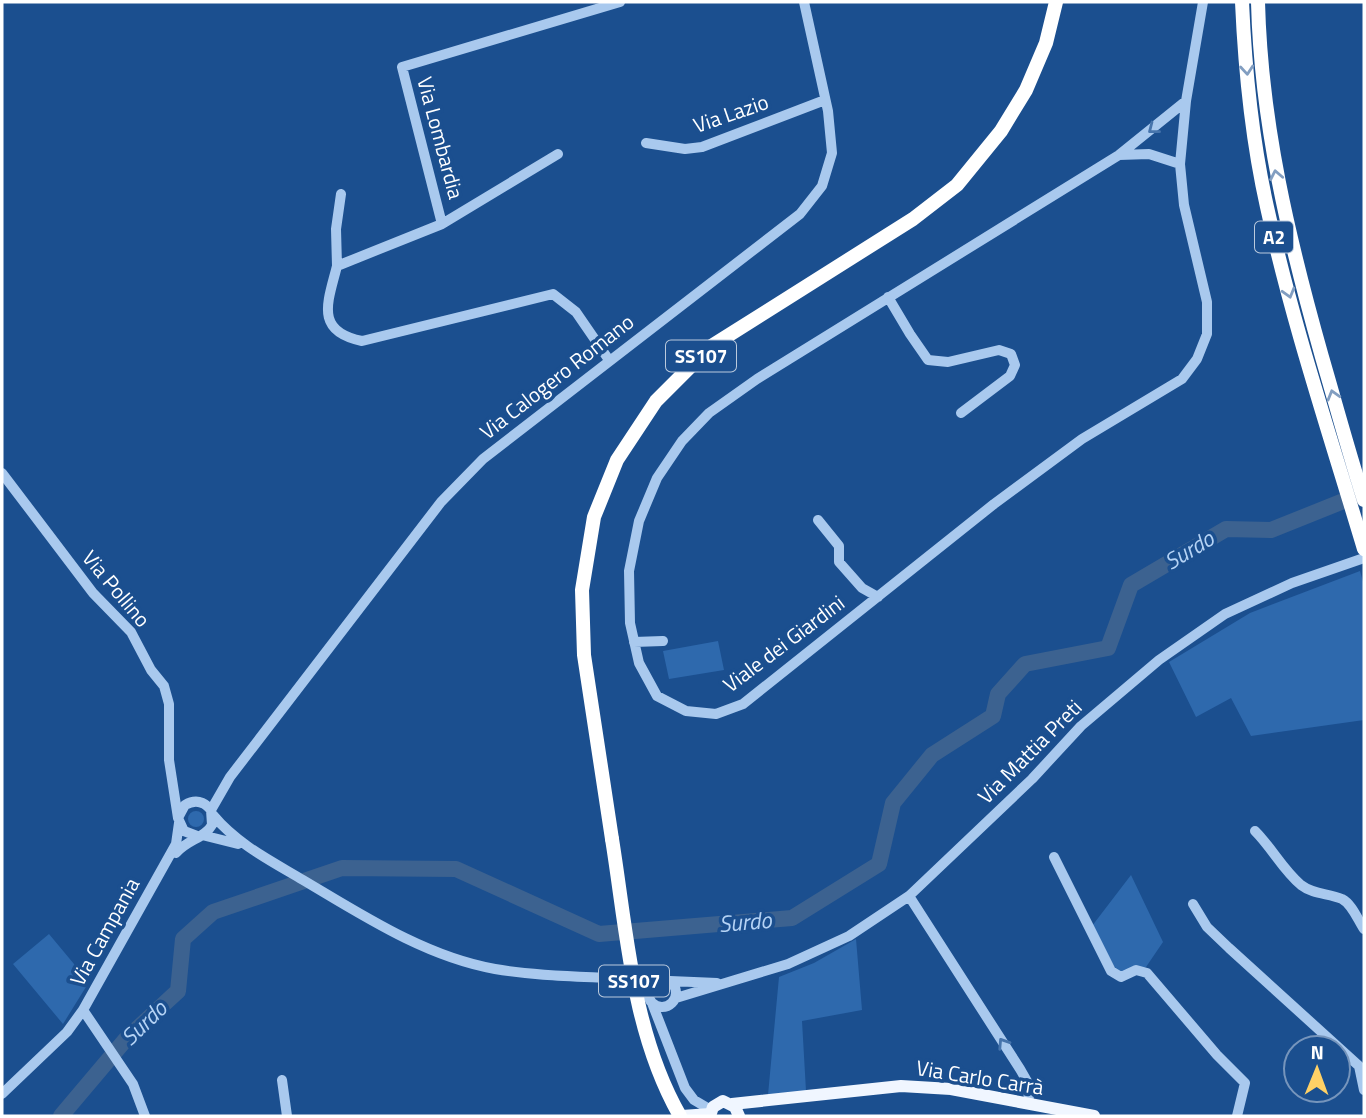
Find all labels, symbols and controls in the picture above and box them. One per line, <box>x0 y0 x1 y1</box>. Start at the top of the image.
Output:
one-way arrow <box>1239 65 1254 76</box>
street label: Via Lombardia <box>409 73 473 203</box>
street label: Via Lazio <box>689 85 773 141</box>
one-way arrow <box>1148 120 1161 133</box>
one-way arrow <box>1269 169 1284 181</box>
road number: A2 <box>1255 221 1293 252</box>
one-way arrow <box>1280 287 1295 299</box>
street label: Via Calogero Romano <box>472 306 640 447</box>
road number: SS107 <box>666 340 736 372</box>
one-way arrow <box>1327 389 1341 401</box>
water label: Surdo <box>1157 521 1221 578</box>
street label: Via Pollino <box>75 543 159 634</box>
street label: Viale dei Giardini <box>716 587 851 700</box>
street label: Via Mattia Preti <box>970 692 1089 811</box>
street label: Via Campania <box>61 871 147 992</box>
water label: Surdo <box>717 902 773 941</box>
road number: SS107 <box>599 965 669 996</box>
water label: Surdo <box>113 991 175 1054</box>
north arrow <box>1282 1034 1352 1104</box>
text: N <box>1310 1037 1324 1066</box>
one-way arrow <box>999 1038 1012 1051</box>
street label: Via Carlo Carrà <box>914 1051 1047 1103</box>

